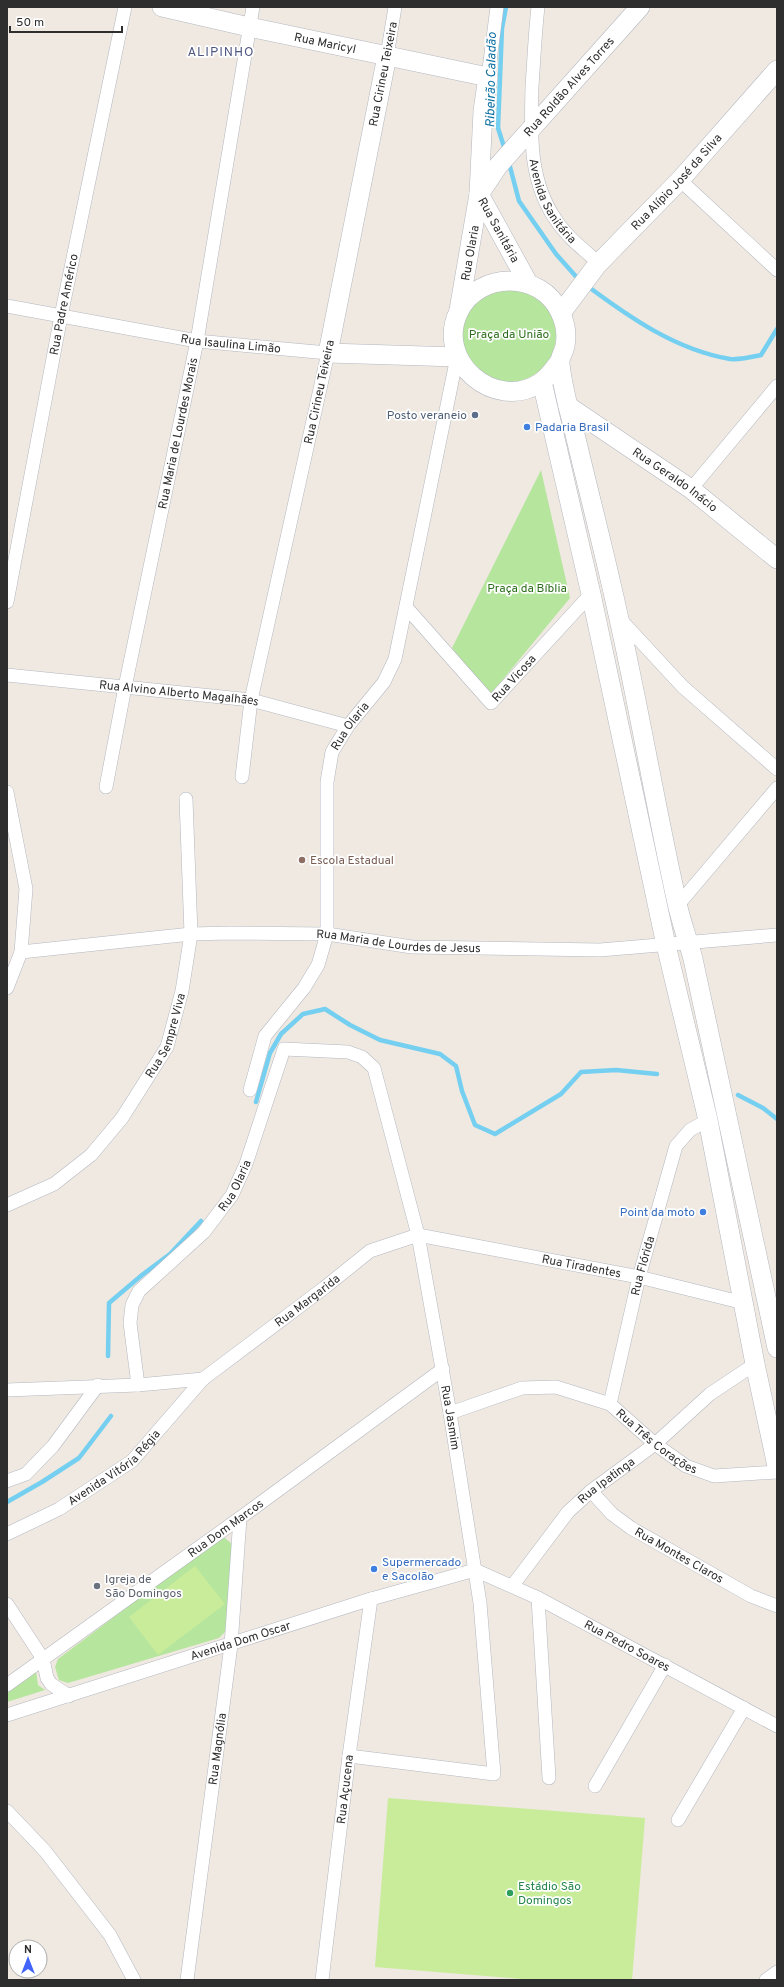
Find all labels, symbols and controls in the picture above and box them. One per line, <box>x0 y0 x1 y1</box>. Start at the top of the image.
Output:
scale bar <box>10 8 122 34</box>
text: 50 m <box>16 15 44 31</box>
street label: Rua Cirineu Teixeira <box>366 21 402 128</box>
street label: Rua Maricyl <box>292 30 357 58</box>
water label: Ribeirão Caladão <box>483 32 501 128</box>
street label: Rua Roldão Alves Torres <box>521 34 619 141</box>
district label: ALIPINHO <box>188 45 254 61</box>
street label: Rua Alípio José da Silva <box>628 131 726 234</box>
street label: Avenida Sanitária <box>525 158 579 248</box>
street label: Rua Sanitária <box>473 195 522 266</box>
street label: Rua Olaria <box>458 224 484 282</box>
street label: Rua Padre Américo <box>47 252 83 357</box>
park label: Praça da União <box>469 327 550 343</box>
street label: Rua Isaulina Limão <box>179 331 282 358</box>
street label: Rua Cirineu Teixeira <box>301 339 339 446</box>
street label: Rua Maria de Lourdes Morais <box>155 356 202 511</box>
place label: Posto veraneio <box>387 408 467 424</box>
marker: Posto veraneio <box>470 410 480 420</box>
place label: Padaria Brasil <box>535 420 609 436</box>
marker: Padaria Brasil <box>522 422 532 432</box>
street label: Rua Geraldo Inácio <box>629 445 721 516</box>
park label: Praça da Bíblia <box>487 581 567 597</box>
street label: Rua Vicosa <box>489 652 540 706</box>
street label: Rua Alvino Alberto Magalhães <box>98 677 261 711</box>
street label: Rua Olaria <box>328 699 373 754</box>
place label: Escola Estadual <box>310 853 394 869</box>
marker: Escola Estadual <box>297 855 307 865</box>
street label: Rua Maria de Lourdes de Jesus <box>316 927 481 957</box>
street label: Rua Sempre Viva <box>142 992 190 1082</box>
street label: Rua Olaria <box>215 1158 256 1215</box>
place label: Point da moto <box>620 1205 695 1221</box>
marker: Point da moto <box>698 1207 708 1217</box>
street label: Rua Flórida <box>628 1234 659 1297</box>
street label: Rua Tiradentes <box>540 1252 622 1282</box>
street label: Rua Margarida <box>272 1271 344 1331</box>
street label: Rua Jasmim <box>436 1384 463 1451</box>
street label: Rua Três Corações <box>612 1406 699 1478</box>
street label: Avenida Vitória Régia <box>65 1427 164 1510</box>
street label: Rua Ipatinga <box>575 1454 638 1508</box>
street label: Rua Dom Marcos <box>185 1496 267 1562</box>
street label: Rua Montes Claros <box>631 1525 726 1588</box>
place label: Supermercado e Sacolão <box>382 1555 462 1585</box>
marker: Supermercado e Sacolão <box>369 1564 379 1574</box>
place label: Igreja de São Domingos <box>105 1572 182 1602</box>
marker: Igreja de São Domingos <box>92 1581 102 1591</box>
street label: Rua Pedro Soares <box>581 1617 672 1676</box>
street label: Avenida Dom Oscar <box>188 1618 293 1665</box>
street label: Rua Magnólia <box>206 1712 231 1786</box>
street label: Rua Açucena <box>334 1754 358 1825</box>
place label: Estádio São Domingos <box>518 1879 581 1909</box>
marker: Estádio São Domingos <box>505 1888 515 1898</box>
north arrow <box>8 1939 48 1979</box>
text: N <box>24 1943 32 1957</box>

